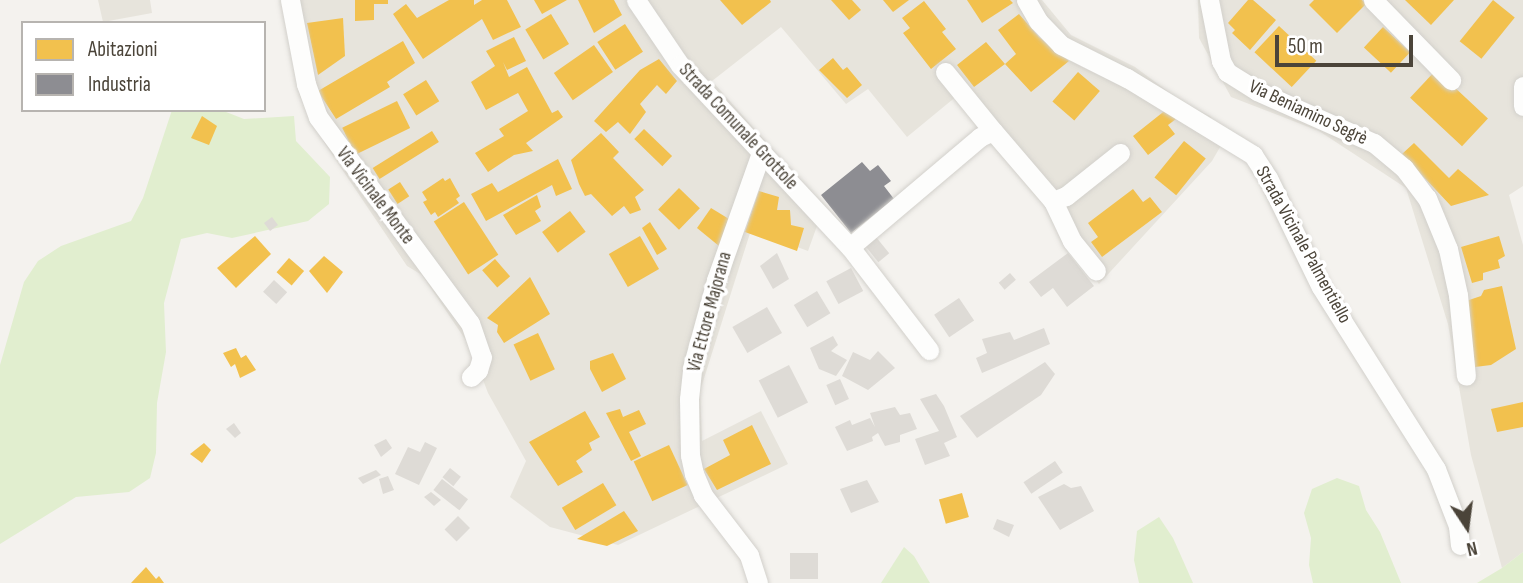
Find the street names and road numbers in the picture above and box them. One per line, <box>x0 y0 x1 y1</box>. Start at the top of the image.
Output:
street label: Strada Comunale Grottole <box>674 59 802 195</box>
street label: Via Beniamino Segrè <box>1245 76 1371 150</box>
street label: Via Vicinale Monte <box>331 143 419 249</box>
street label: Strada Vicinale Palmentiello <box>1250 162 1356 328</box>
street label: Via Ettore Majorana <box>683 250 737 374</box>

